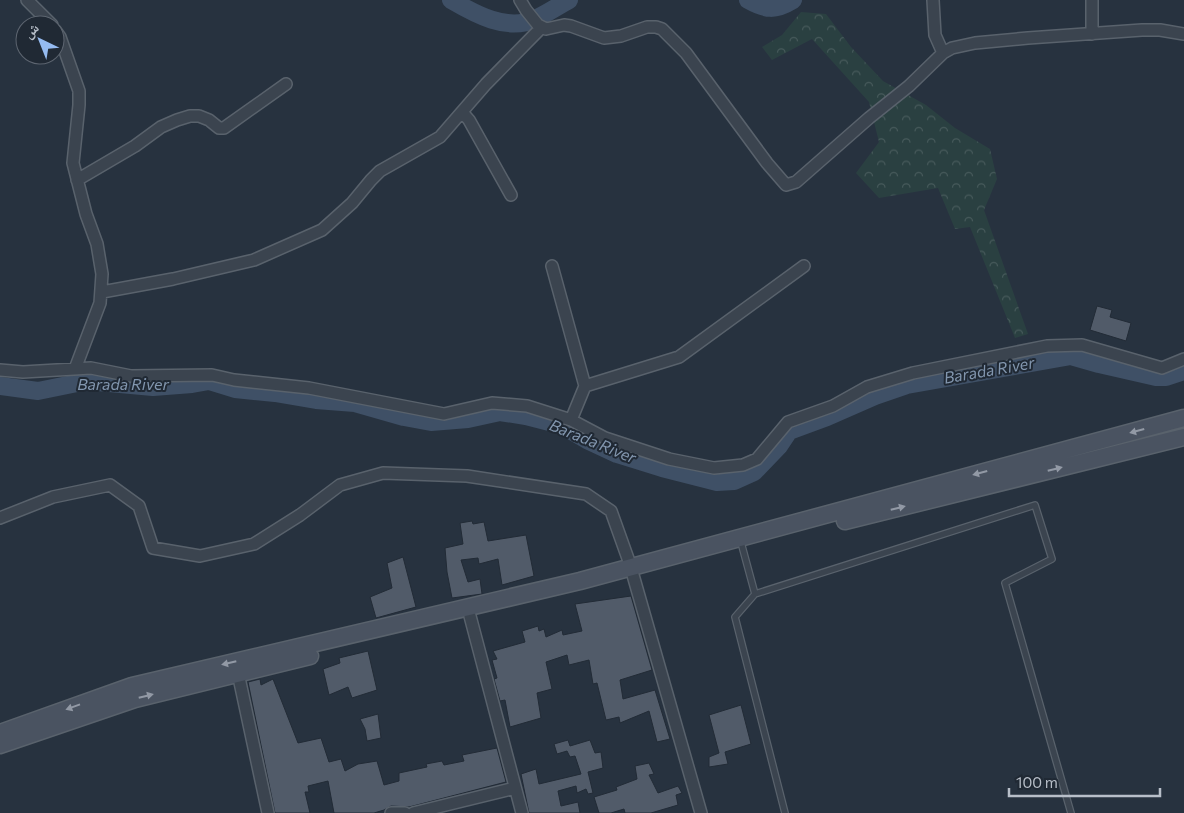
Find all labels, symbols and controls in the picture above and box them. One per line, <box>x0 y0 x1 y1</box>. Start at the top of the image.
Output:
north arrow <box>15 15 65 65</box>
text: ش <box>20 19 43 42</box>
water label: Barada River <box>942 352 1036 387</box>
water label: Barada River <box>77 374 169 393</box>
water label: Barada River <box>547 415 640 467</box>
one-way arrow <box>1129 427 1144 435</box>
one-way arrow <box>1048 465 1063 473</box>
one-way arrow <box>972 470 987 478</box>
one-way arrow <box>890 504 905 512</box>
one-way arrow <box>221 659 236 667</box>
one-way arrow <box>138 692 153 700</box>
one-way arrow <box>65 704 80 711</box>
scale bar <box>1009 766 1160 798</box>
text: 100 m <box>1016 773 1058 791</box>

